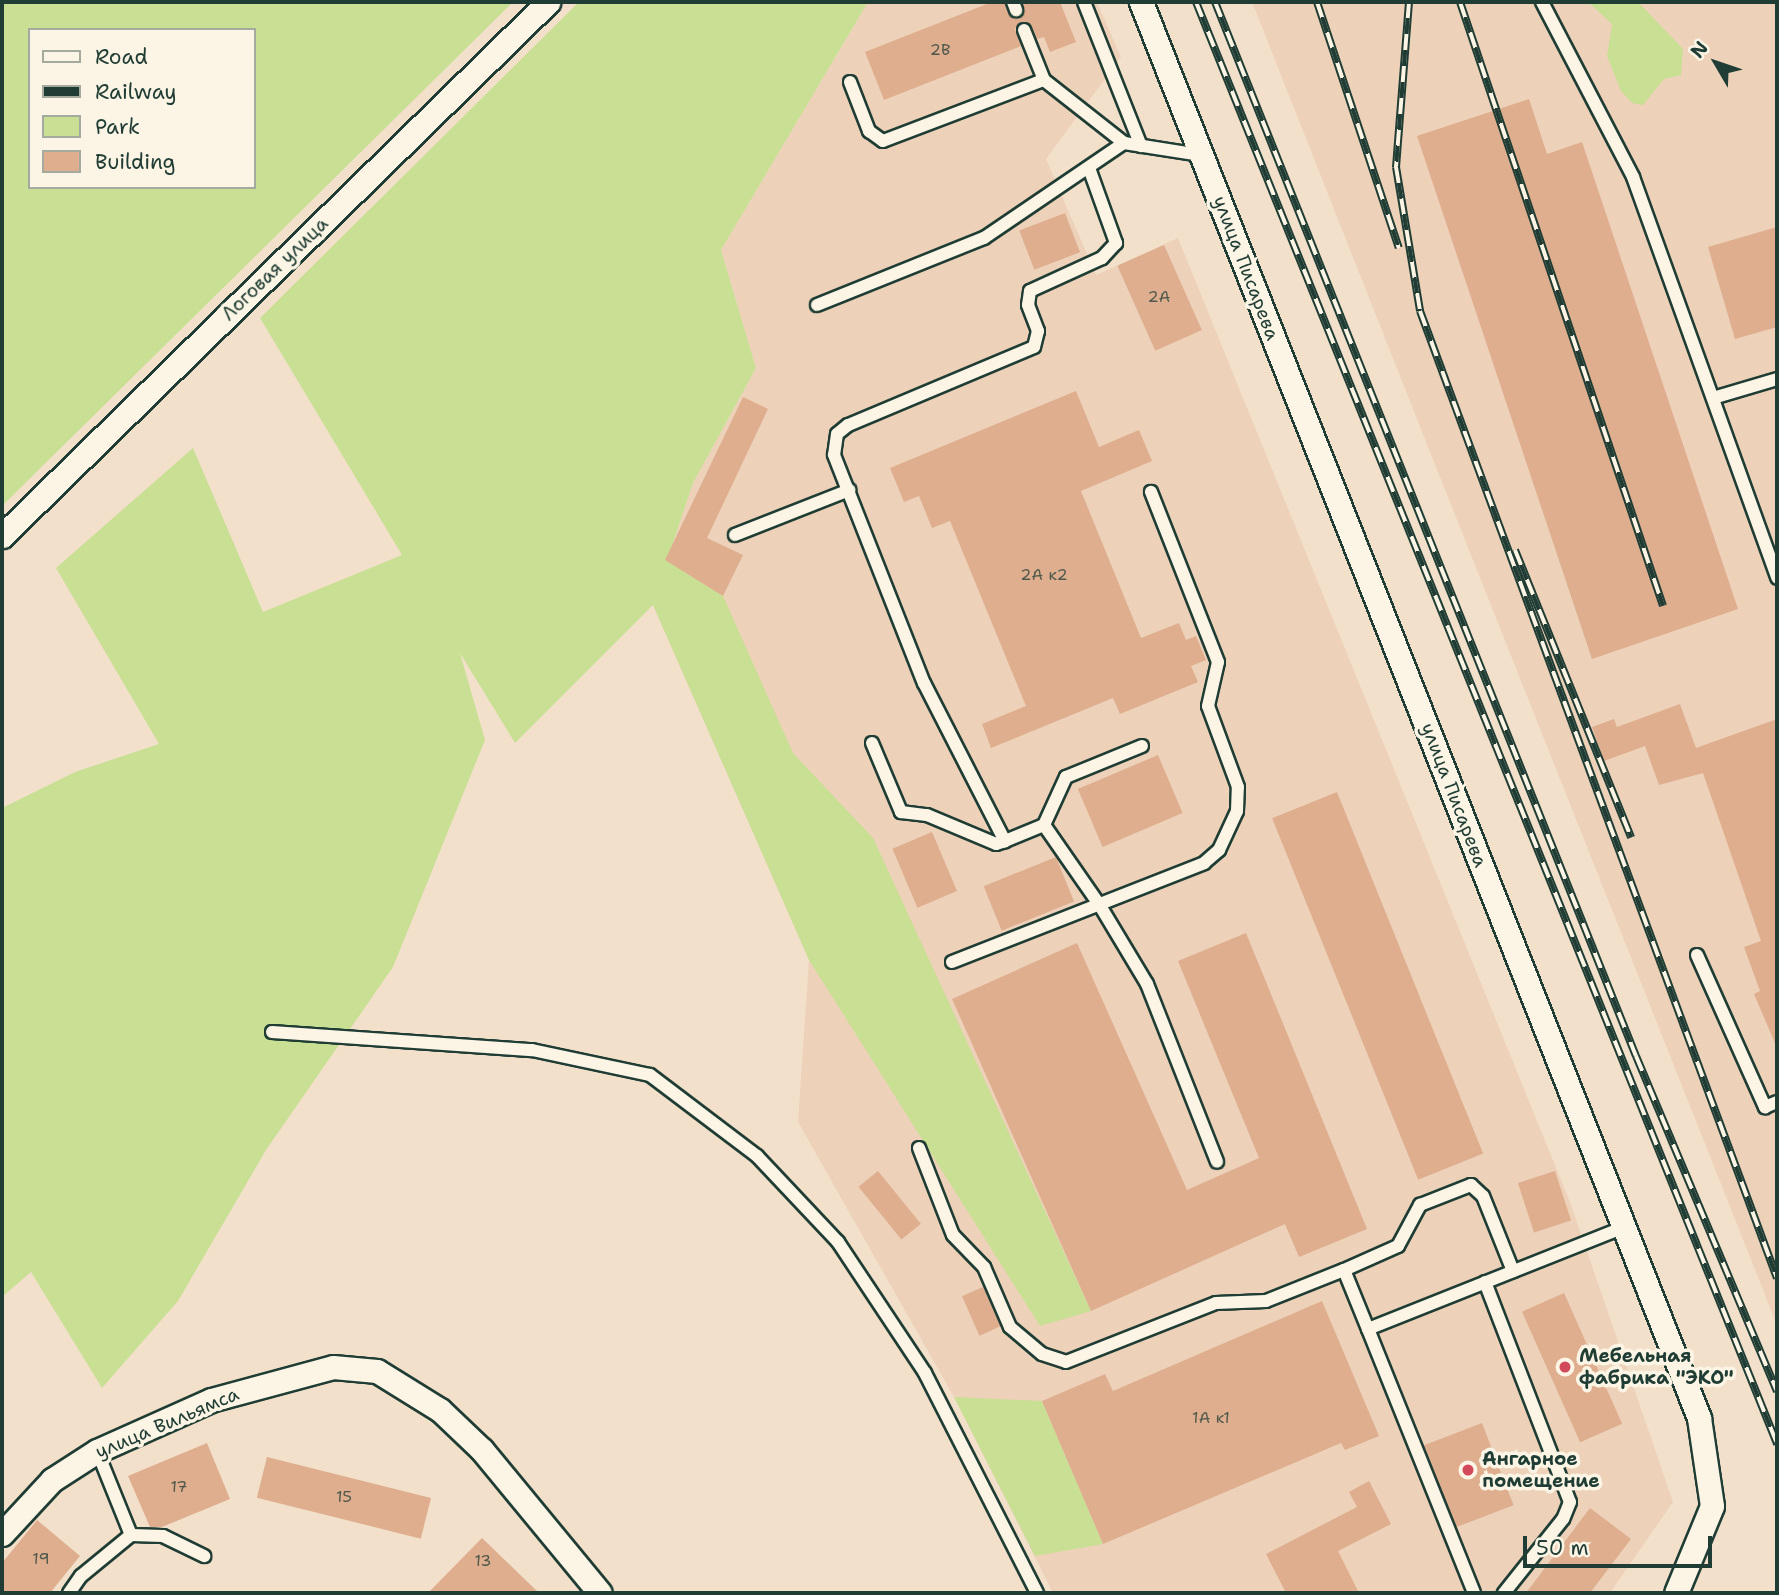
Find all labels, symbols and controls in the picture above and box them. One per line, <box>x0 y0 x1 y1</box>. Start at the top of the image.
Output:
legend <box>28 28 256 189</box>
north arrow <box>1681 28 1751 98</box>
text: N <box>1685 36 1714 63</box>
house number: 2В <box>930 40 950 60</box>
text: Road <box>95 43 148 71</box>
text: Railway <box>95 78 177 106</box>
text: Park <box>95 113 140 141</box>
text: Building <box>95 148 175 176</box>
street label: улица Писарева <box>1208 193 1284 343</box>
street label: Логовая улица <box>217 212 333 326</box>
house number: 2А <box>1148 287 1170 307</box>
house number: 2А к2 <box>1020 565 1068 585</box>
street label: улица Писарева <box>1416 720 1492 870</box>
place label: Мебельная фабрика "ЭКО" <box>1579 1345 1734 1389</box>
marker: Мебельная фабрика "ЭКО" <box>1557 1359 1573 1375</box>
street label: улица Вильямса <box>92 1383 242 1463</box>
house number: 1А к1 <box>1192 1408 1230 1428</box>
place label: Ангарное помещение <box>1482 1448 1600 1492</box>
marker: Ангарное помещение <box>1460 1462 1476 1478</box>
house number: 17 <box>170 1477 188 1497</box>
house number: 15 <box>336 1487 352 1507</box>
scale bar <box>1527 1522 1716 1566</box>
text: 50 m <box>1536 1534 1589 1562</box>
house number: 19 <box>32 1549 50 1569</box>
house number: 13 <box>474 1551 492 1571</box>

